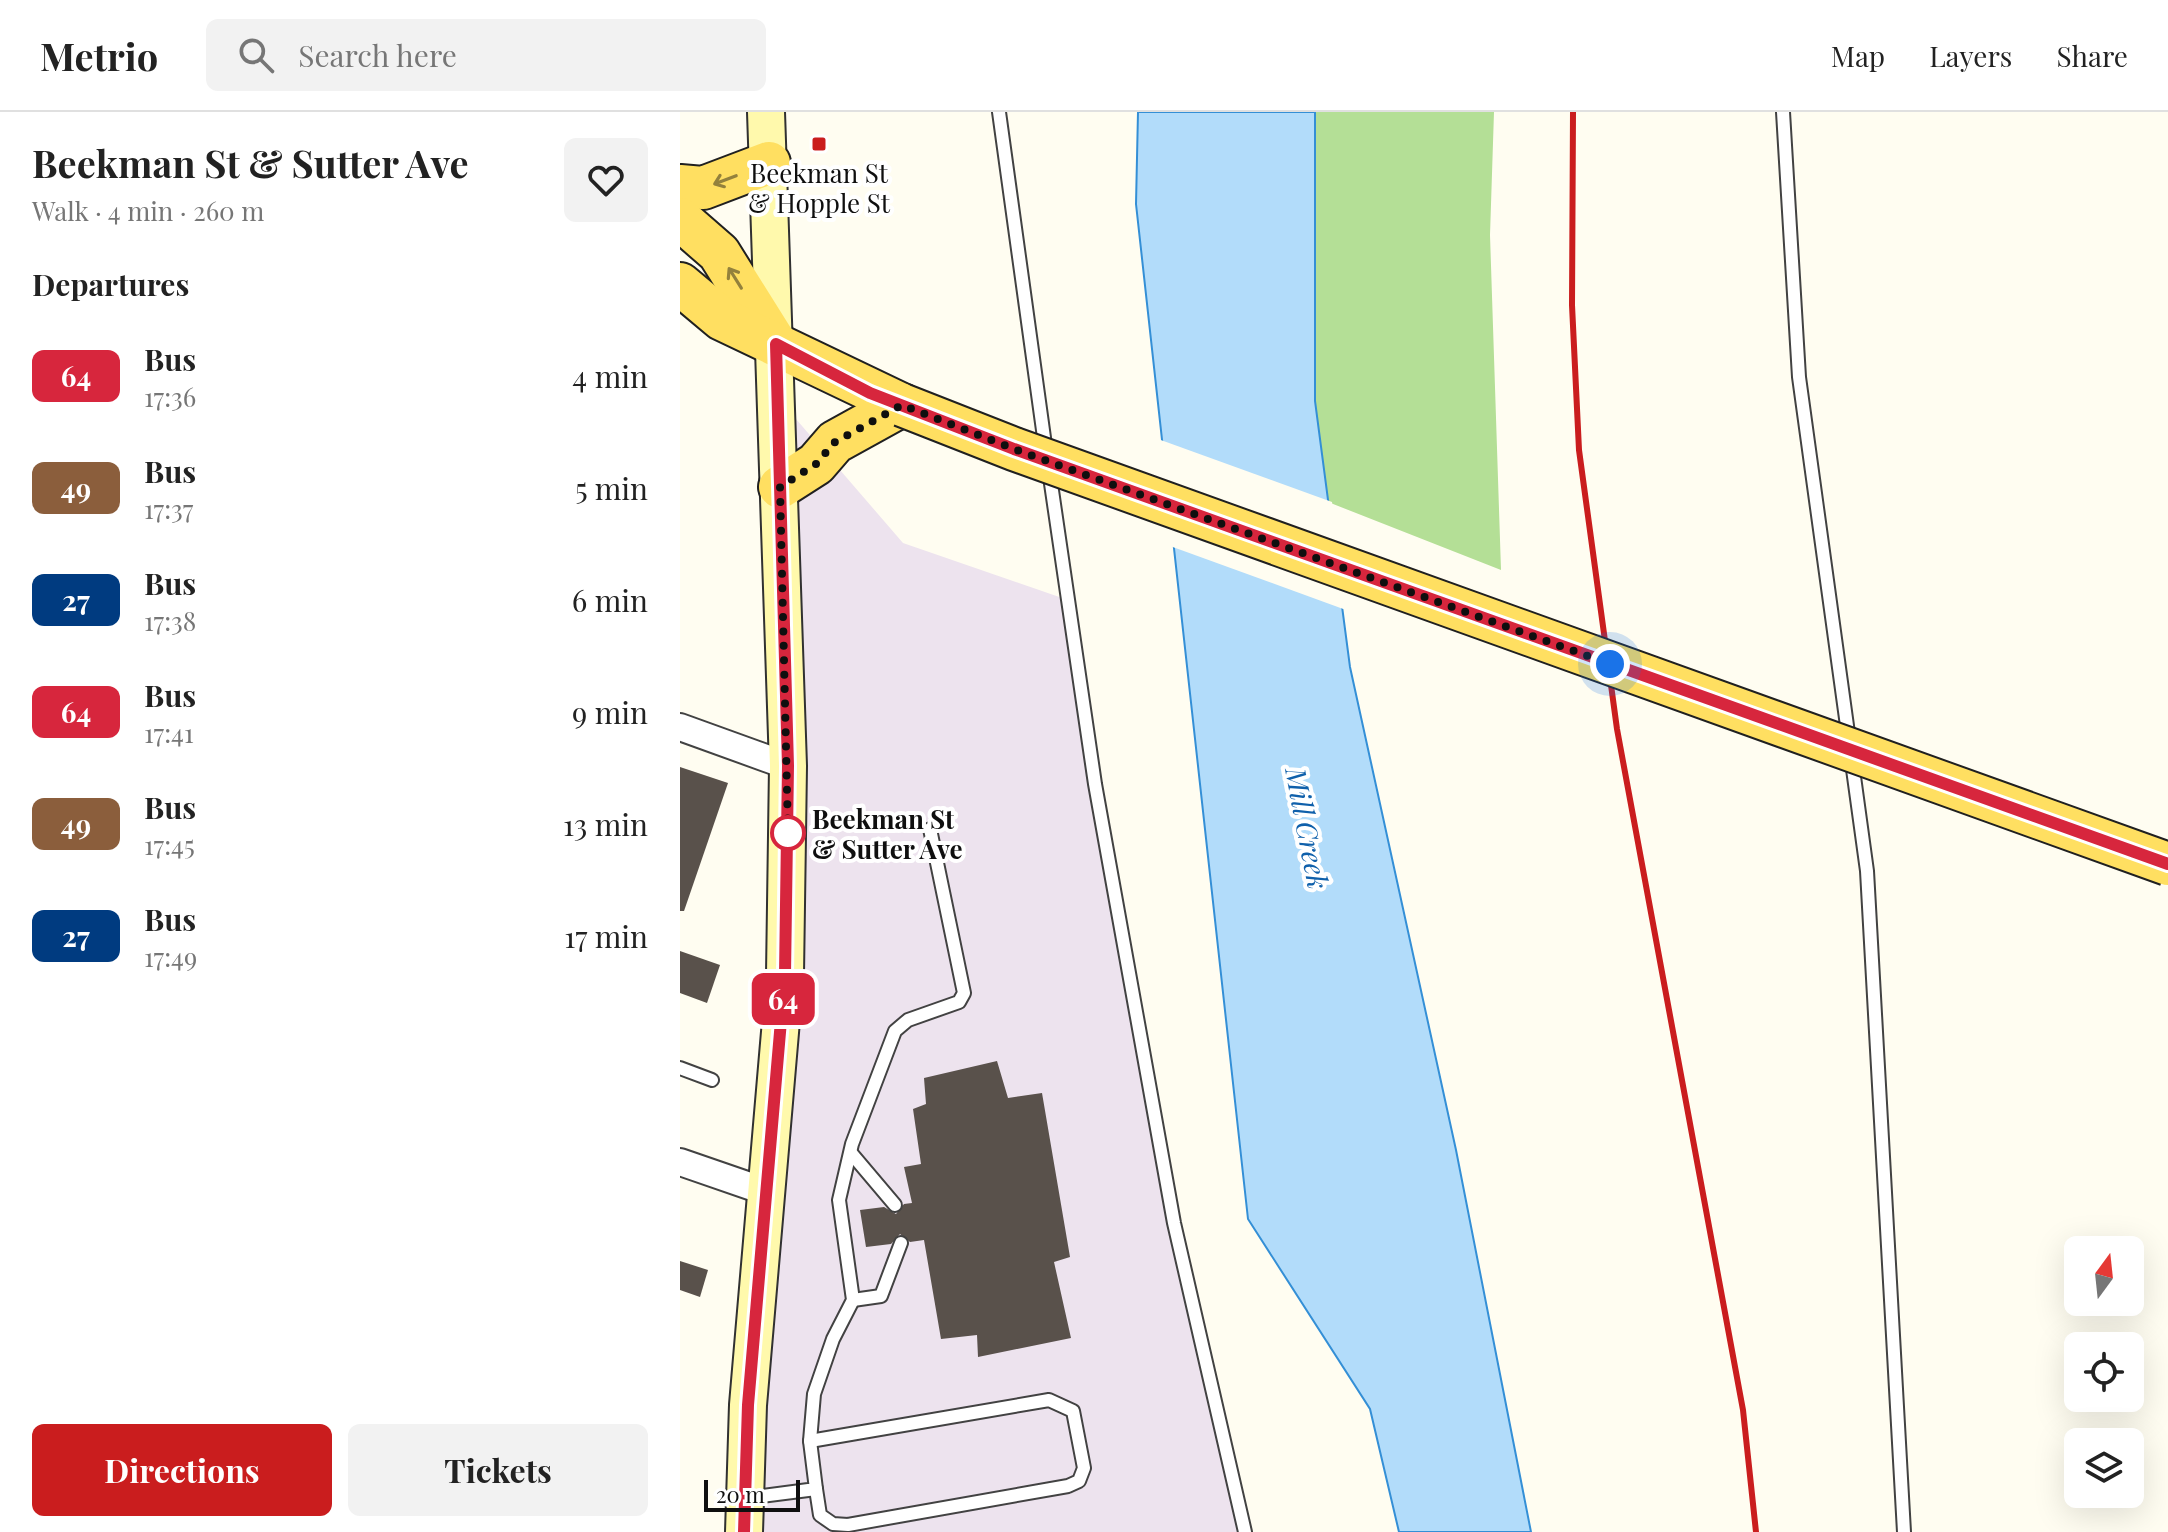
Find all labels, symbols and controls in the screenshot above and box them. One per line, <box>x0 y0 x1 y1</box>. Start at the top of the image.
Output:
search box <box>206 19 766 91</box>
text: Metrio <box>40 30 158 81</box>
icon: search <box>234 33 278 77</box>
text: Search here <box>298 35 457 75</box>
text: Map <box>1831 37 1885 74</box>
text: Layers <box>1929 37 2012 74</box>
text: Share <box>2056 37 2128 74</box>
marker: Beekman St & Hopple St <box>810 135 828 153</box>
text: Beekman St & Sutter Ave <box>32 137 469 188</box>
button: heart <box>564 138 648 222</box>
place label: Beekman St & Hopple St <box>748 155 891 220</box>
one-way arrow <box>713 174 738 188</box>
text: Walk · 4 min · 260 m <box>32 193 264 228</box>
text: Departures <box>32 264 189 304</box>
one-way arrow <box>727 267 743 290</box>
text: Bus <box>144 339 196 379</box>
text: 4 min <box>572 356 648 396</box>
text: 64 <box>61 357 91 394</box>
text: 17:36 <box>144 379 196 414</box>
text: Bus <box>144 451 196 491</box>
text: 5 min <box>575 468 648 508</box>
text: 49 <box>61 469 91 506</box>
text: 17:37 <box>144 491 193 526</box>
text: Bus <box>144 563 196 603</box>
text: 6 min <box>572 580 648 620</box>
text: 27 <box>62 581 90 618</box>
text: 17:38 <box>144 603 196 638</box>
your location <box>1590 644 1630 684</box>
text: Bus <box>144 675 196 715</box>
text: 9 min <box>572 692 648 732</box>
text: 64 <box>61 693 91 730</box>
text: 17:41 <box>144 715 194 750</box>
water label: Mill Creek <box>1278 763 1338 892</box>
text: Bus <box>144 787 196 827</box>
place label: Beekman St & Sutter Ave <box>812 801 963 866</box>
text: 13 min <box>563 804 648 844</box>
text: 49 <box>61 805 91 842</box>
marker: Beekman St & Sutter Ave <box>771 816 805 850</box>
text: 17:45 <box>144 827 195 862</box>
text: Bus <box>144 899 196 939</box>
text: 17 min <box>564 916 648 956</box>
text: 27 <box>62 917 90 954</box>
text: 17:49 <box>144 939 197 974</box>
line badge: 64 <box>747 973 819 1025</box>
text: 64 <box>768 980 798 1017</box>
north arrow <box>2064 1236 2144 1316</box>
map controls <box>2064 1236 2144 1508</box>
button: locate <box>2064 1332 2144 1412</box>
button: Directions <box>32 1424 332 1516</box>
button: Tickets <box>348 1424 648 1516</box>
button: layers <box>2064 1428 2144 1508</box>
scale bar <box>704 1476 800 1512</box>
text: 20 m <box>716 1479 765 1509</box>

